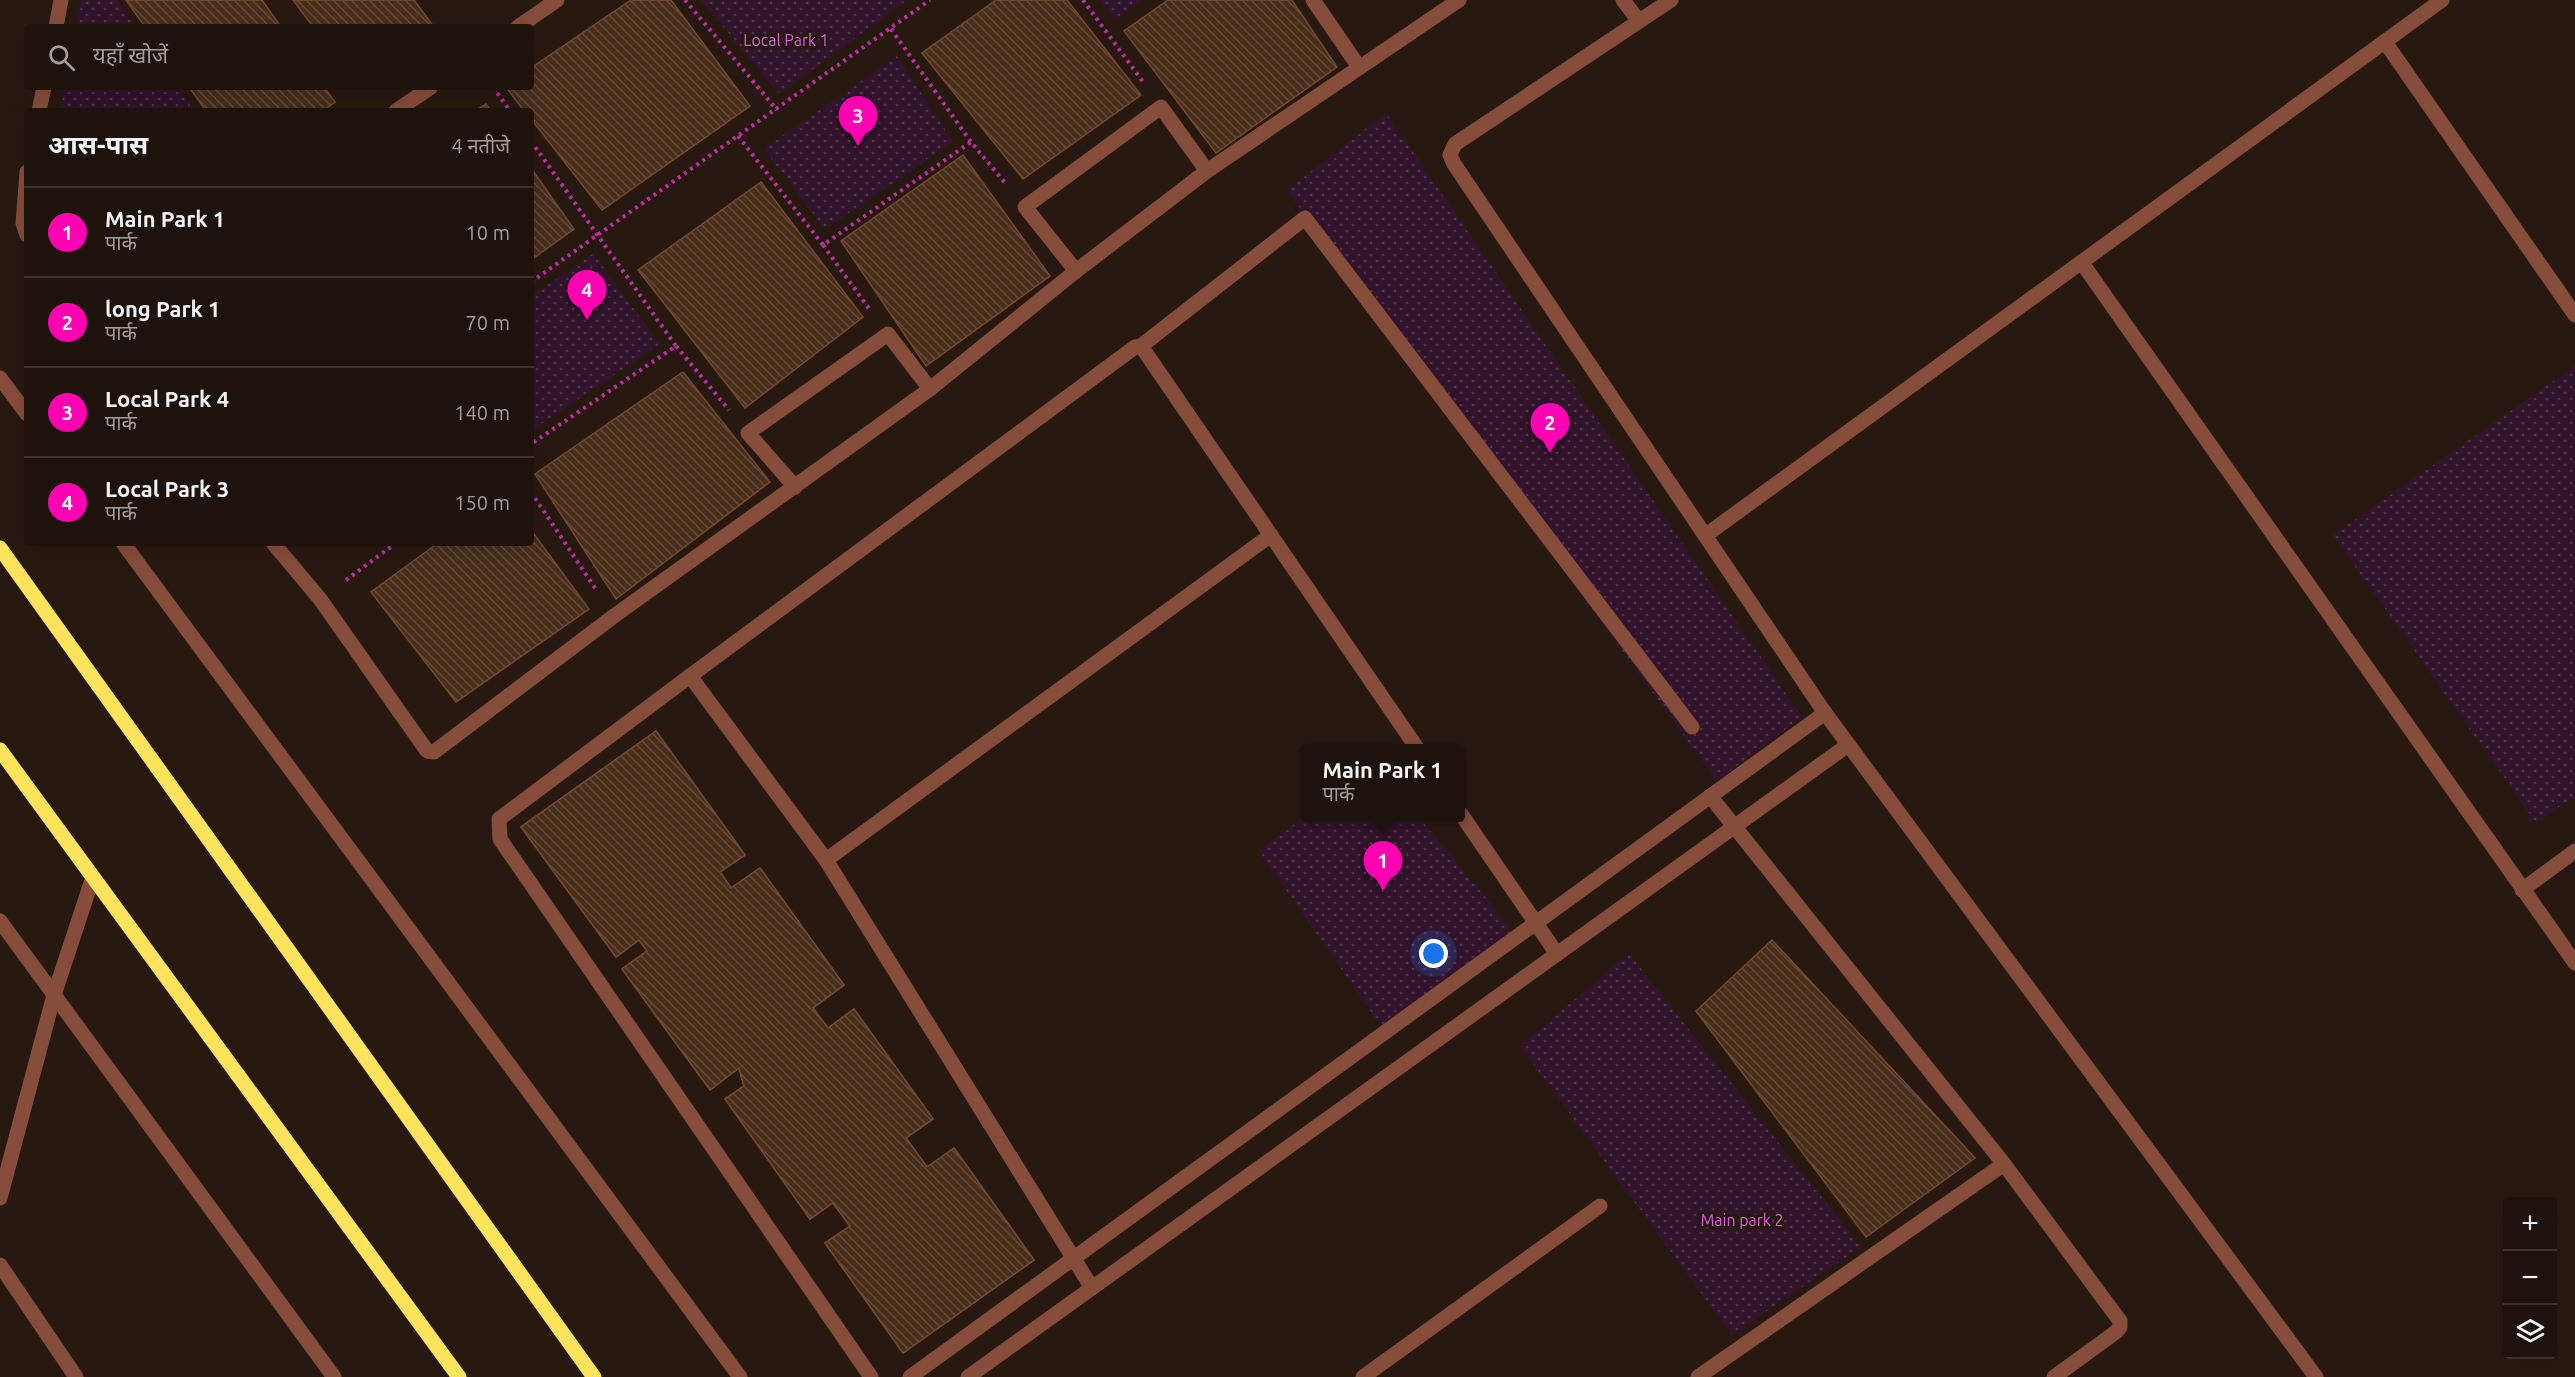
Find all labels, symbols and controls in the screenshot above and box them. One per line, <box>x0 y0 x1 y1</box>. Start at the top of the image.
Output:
search box <box>24 24 534 90</box>
park label: Local Park 1 <box>743 31 829 49</box>
icon: search <box>45 41 78 74</box>
text: यहाँ खोजें <box>93 42 168 67</box>
pin: 3 <box>838 96 878 146</box>
text: आस-पास <box>48 130 148 159</box>
text: 4 नतीजे <box>452 134 510 157</box>
text: Main Park 1 <box>105 206 225 231</box>
text: 1 <box>62 221 73 244</box>
text: 10 m <box>466 221 510 244</box>
text: पार्क <box>105 231 137 254</box>
pin: 4 <box>568 270 606 320</box>
text: long Park 1 <box>105 296 220 321</box>
text: 2 <box>62 311 73 334</box>
text: 70 m <box>466 311 510 334</box>
text: पार्क <box>105 321 137 344</box>
text: Local Park 4 <box>105 386 229 411</box>
text: 3 <box>62 401 73 424</box>
text: 140 m <box>454 401 510 424</box>
pin: 2 <box>1530 404 1570 453</box>
text: पार्क <box>105 411 137 434</box>
text: Local Park 3 <box>105 476 229 501</box>
text: 4 <box>62 491 73 514</box>
text: 150 m <box>454 491 510 514</box>
text: पार्क <box>105 501 137 524</box>
popup <box>1300 744 1465 822</box>
text: Main Park 1 <box>1322 757 1443 782</box>
text: पार्क <box>1322 782 1354 805</box>
pin: 1 <box>1364 842 1402 891</box>
your location <box>1419 939 1448 968</box>
map controls <box>2503 1197 2557 1359</box>
button: + <box>2503 1197 2557 1251</box>
park label: Main park 2 <box>1700 1211 1784 1229</box>
button: − <box>2503 1251 2557 1305</box>
button: layers <box>2503 1305 2557 1359</box>

